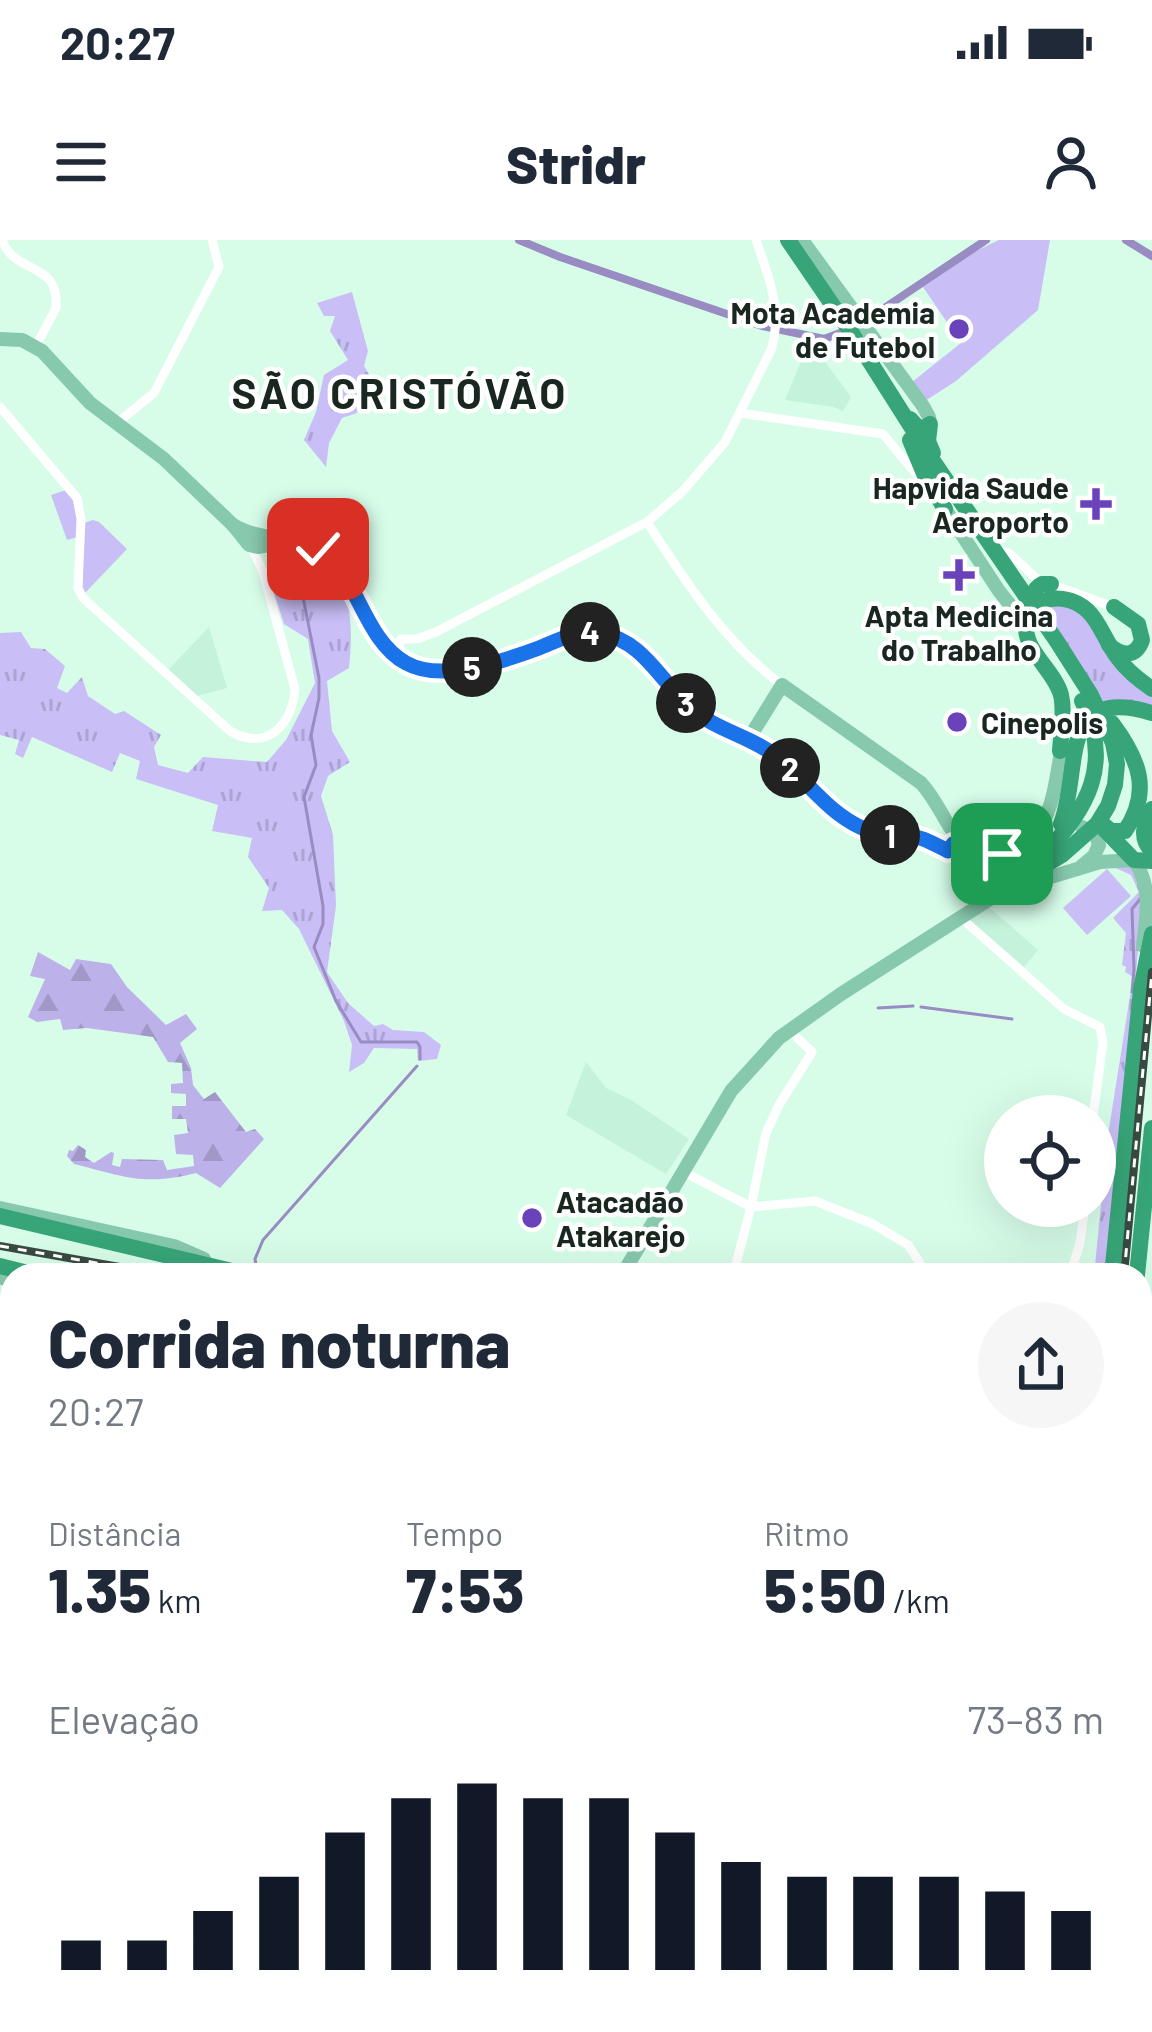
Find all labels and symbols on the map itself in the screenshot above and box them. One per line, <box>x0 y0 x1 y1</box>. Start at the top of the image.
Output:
place label: Mota Academia de Futebol <box>731 294 935 364</box>
marker: Mota Academia de Futebol <box>946 316 972 342</box>
district label: SÃO CRISTÓVÃO <box>232 367 568 417</box>
place label: Hapvida Saude Aeroporto <box>873 469 1069 539</box>
marker: Hapvida Saude Aeroporto <box>1080 488 1112 520</box>
pin <box>267 498 369 600</box>
marker: Apta Medicina do Trabalho <box>943 559 975 591</box>
place label: Apta Medicina do Trabalho <box>865 597 1053 667</box>
pin: 4 <box>560 602 620 662</box>
pin: 5 <box>442 637 502 697</box>
pin: 3 <box>656 673 716 733</box>
place label: Cinepolis <box>981 704 1103 740</box>
marker: Cinepolis <box>944 709 970 735</box>
pin: 2 <box>760 738 820 798</box>
pin <box>951 803 1053 905</box>
pin: 1 <box>860 805 920 865</box>
place label: Atacadão Atakarejo <box>556 1183 685 1253</box>
marker: Atacadão Atakarejo <box>519 1205 545 1231</box>

